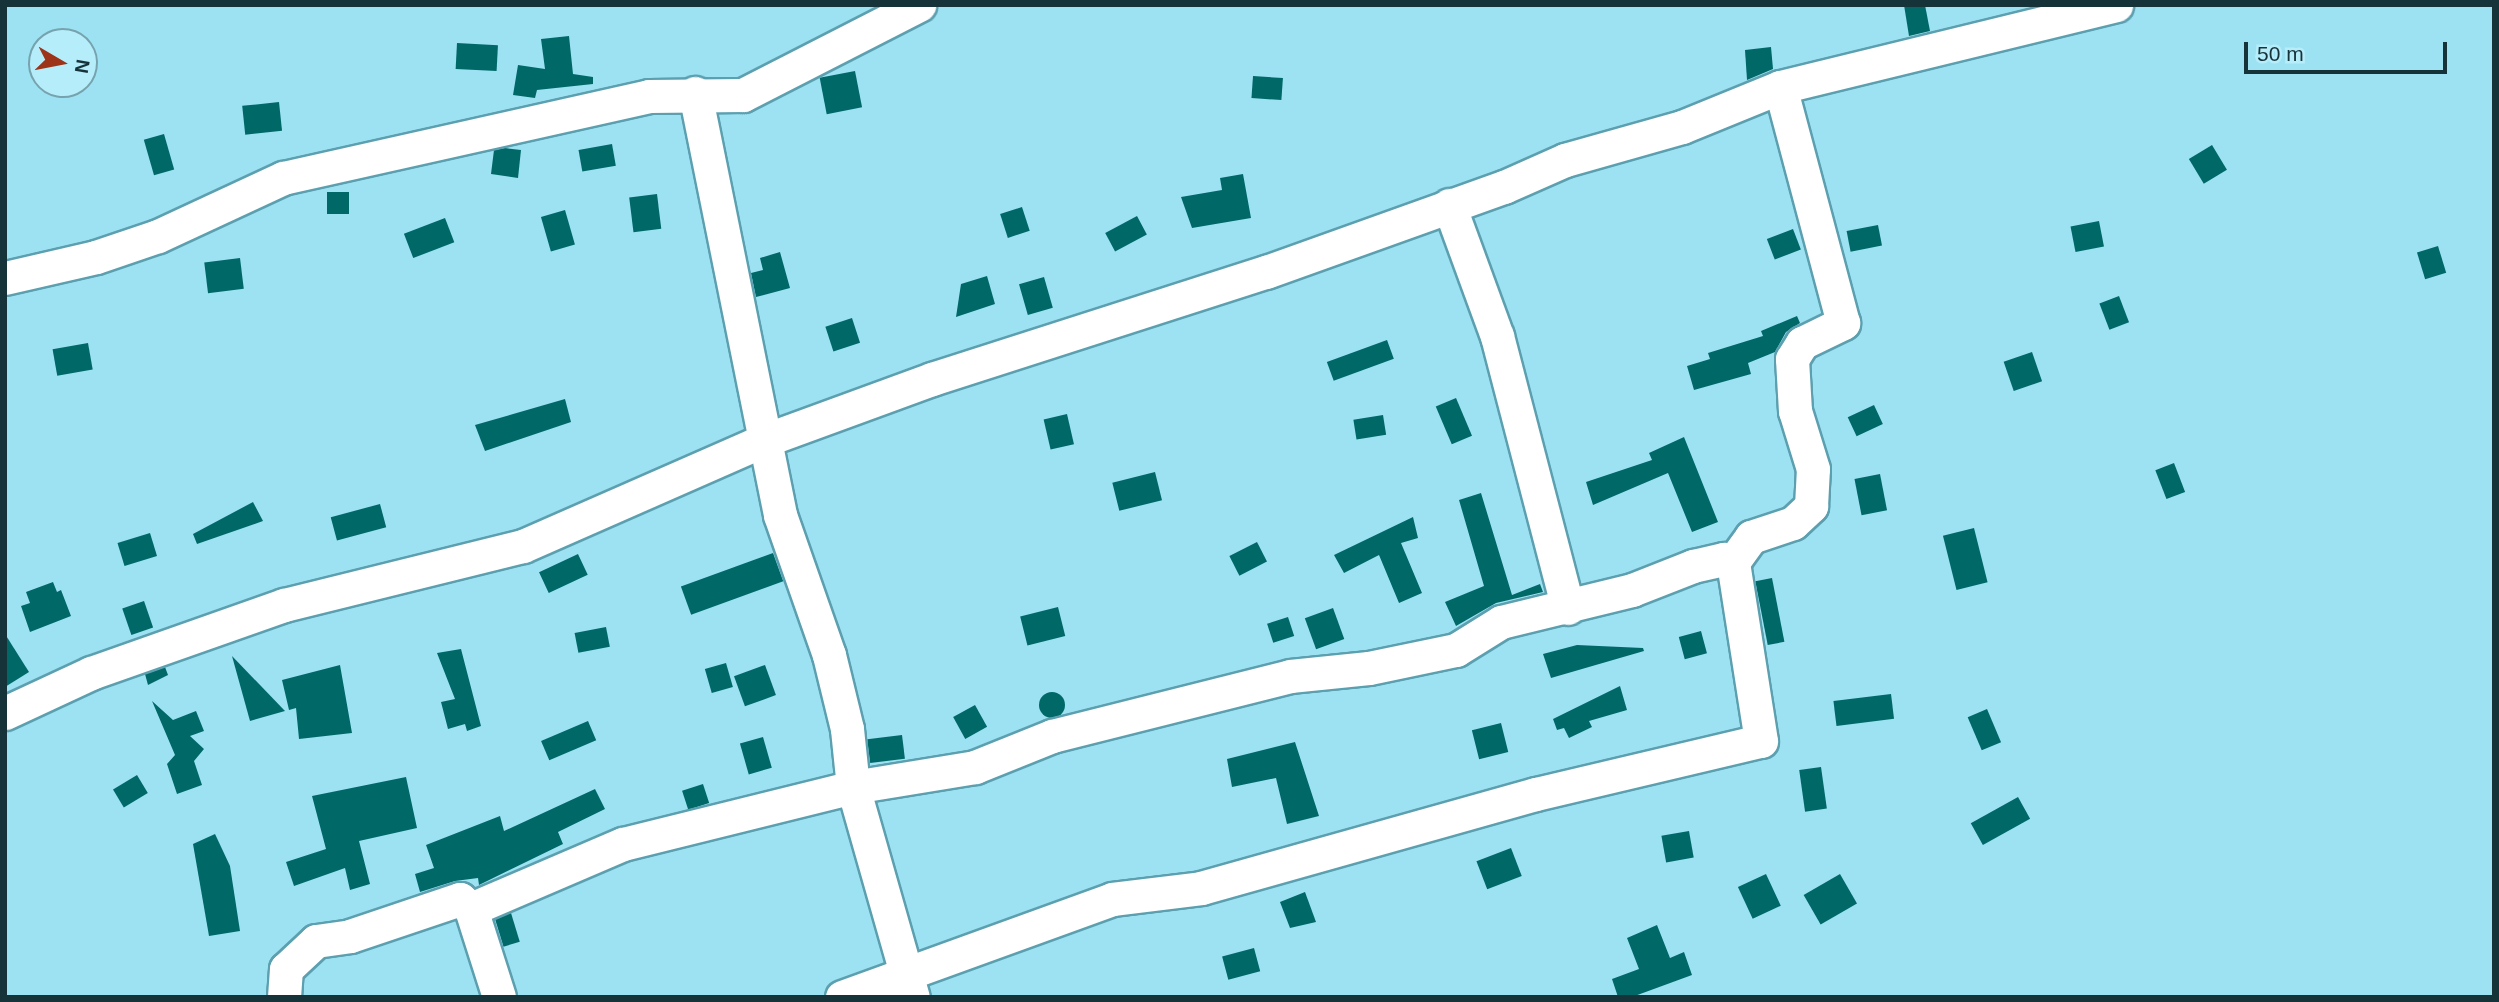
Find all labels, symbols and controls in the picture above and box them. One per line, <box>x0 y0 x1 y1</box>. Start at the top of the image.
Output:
north arrow <box>28 28 98 98</box>
scale bar <box>2247 28 2450 72</box>
text: 50 m <box>2257 42 2304 65</box>
text: N <box>71 58 94 75</box>

